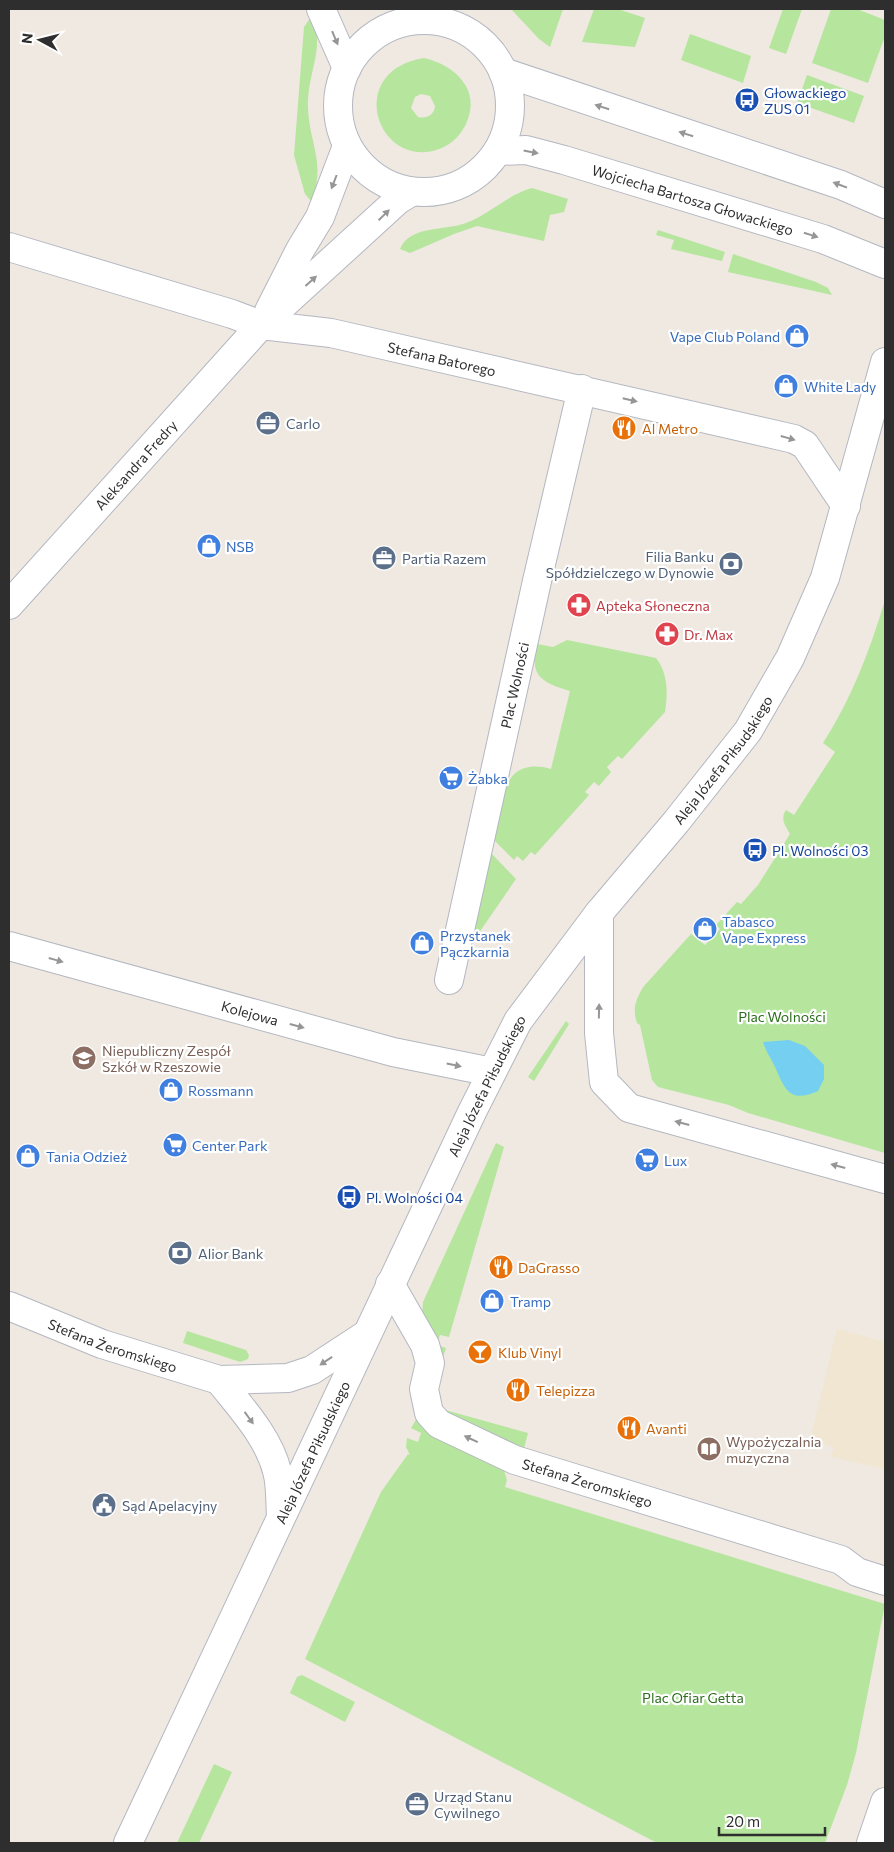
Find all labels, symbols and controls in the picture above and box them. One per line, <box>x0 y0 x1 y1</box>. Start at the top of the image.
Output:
north arrow <box>15 15 65 65</box>
one-way arrow <box>331 31 339 45</box>
text: N <box>18 32 36 45</box>
place label: Głowackiego ZUS 01 <box>764 84 846 117</box>
bus stop icon: Głowackiego ZUS 01 <box>734 87 760 113</box>
one-way arrow <box>594 102 609 110</box>
one-way arrow <box>678 130 693 138</box>
one-way arrow <box>523 148 539 156</box>
street label: Wojciecha Bartosza Głowackiego <box>590 161 796 238</box>
one-way arrow <box>330 174 337 189</box>
one-way arrow <box>832 181 847 189</box>
one-way arrow <box>378 209 390 221</box>
one-way arrow <box>804 232 819 239</box>
one-way arrow <box>304 276 317 287</box>
shop icon: Vape Club Poland <box>784 323 810 349</box>
place label: Vape Club Poland <box>670 328 780 345</box>
street label: Stefana Batorego <box>386 338 498 379</box>
shop icon: White Lady <box>773 373 799 399</box>
place label: White Lady <box>804 378 876 395</box>
one-way arrow <box>622 396 637 404</box>
office icon: Carlo <box>255 410 281 436</box>
place label: Carlo <box>286 415 320 432</box>
restaurant icon: Al Metro <box>611 415 637 441</box>
street label: Aleksandra Fredry <box>91 416 180 513</box>
place label: Al Metro <box>642 420 698 437</box>
one-way arrow <box>781 434 796 442</box>
shop icon: NSB <box>196 533 222 559</box>
place label: NSB <box>226 538 254 555</box>
office icon: Partia Razem <box>371 545 397 571</box>
place label: Filia Banku Spółdzielczego w Dynowie <box>546 548 714 581</box>
place label: Partia Razem <box>402 550 486 567</box>
bank icon: Filia Banku Spółdzielczego w Dynowie <box>718 551 744 577</box>
pharmacy icon: Apteka Słoneczna <box>566 592 592 618</box>
place label: Apteka Słoneczna <box>596 597 710 614</box>
pharmacy icon: Dr. Max <box>654 621 680 647</box>
place label: Dr. Max <box>684 626 734 643</box>
street label: Plac Wolności <box>496 640 532 730</box>
street label: Aleja Józefa Piłsudskiego <box>669 692 775 827</box>
supermarket icon: Żabka <box>438 765 464 791</box>
place label: Żabka <box>468 770 508 787</box>
bus stop icon: Pl. Wolności 03 <box>742 837 768 863</box>
place label: Pl. Wolności 03 <box>772 842 868 859</box>
place label: Tabasco Vape Express <box>722 913 806 946</box>
shop icon: Tabasco Vape Express <box>692 916 718 942</box>
place label: Przystanek Pączkarnia <box>440 927 511 960</box>
shop icon: Przystanek Pączkarnia <box>409 930 435 956</box>
one-way arrow <box>48 956 63 964</box>
street label: Kolejowa <box>220 997 280 1028</box>
one-way arrow <box>595 1002 603 1018</box>
park label: Plac Wolności <box>738 1008 826 1025</box>
street label: Aleja Józefa Piłsudskiego <box>444 1011 528 1159</box>
one-way arrow <box>289 1022 304 1030</box>
place label: Niepubliczny Zespół Szkół w Rzeszowie <box>102 1042 232 1075</box>
school or university icon: Niepubliczny Zespół Szkół w Rzeszowie <box>71 1045 97 1071</box>
one-way arrow <box>447 1061 462 1069</box>
shop icon: Rossmann <box>158 1077 184 1103</box>
place label: Rossmann <box>188 1082 253 1099</box>
one-way arrow <box>674 1118 689 1126</box>
supermarket icon: Center Park <box>162 1132 188 1158</box>
place label: Center Park <box>192 1137 268 1154</box>
shop icon: Tania Odzież <box>15 1143 41 1169</box>
supermarket icon: Lux <box>634 1147 660 1173</box>
place label: Tania Odzież <box>46 1148 127 1165</box>
place label: Lux <box>664 1152 688 1169</box>
one-way arrow <box>831 1161 846 1169</box>
bus stop icon: Pl. Wolności 04 <box>336 1184 362 1210</box>
place label: Pl. Wolności 04 <box>366 1189 464 1206</box>
bank icon: Alior Bank <box>167 1240 193 1266</box>
place label: Alior Bank <box>198 1245 264 1262</box>
restaurant icon: DaGrasso <box>488 1254 514 1280</box>
place label: DaGrasso <box>518 1259 580 1276</box>
shop icon: Tramp <box>479 1288 505 1314</box>
place label: Tramp <box>510 1293 551 1310</box>
street label: Stefana Żeromskiego <box>46 1315 179 1375</box>
bar icon: Klub Vinyl <box>467 1339 493 1365</box>
place label: Klub Vinyl <box>498 1344 562 1361</box>
one-way arrow <box>319 1356 333 1366</box>
restaurant icon: Telepizza <box>505 1377 531 1403</box>
street label: Aleja Józefa Piłsudskiego <box>271 1378 353 1526</box>
place label: Telepizza <box>536 1382 595 1399</box>
one-way arrow <box>244 1412 254 1425</box>
restaurant icon: Avanti <box>616 1415 642 1441</box>
place label: Avanti <box>646 1420 687 1437</box>
place label: Wypożyczalnia muzyczna <box>726 1433 821 1466</box>
one-way arrow <box>464 1435 478 1443</box>
library icon: Wypożyczalnia muzyczna <box>696 1436 722 1462</box>
street label: Stefana Żeromskiego <box>520 1454 655 1510</box>
public building icon: Sąd Apelacyjny <box>91 1492 117 1518</box>
place label: Sąd Apelacyjny <box>122 1497 217 1514</box>
park label: Plac Ofiar Getta <box>642 1689 744 1706</box>
place label: Urząd Stanu Cywilnego <box>434 1788 512 1821</box>
office icon: Urząd Stanu Cywilnego <box>404 1791 430 1817</box>
scale bar <box>719 1804 825 1836</box>
text: 20 m <box>726 1812 760 1830</box>

